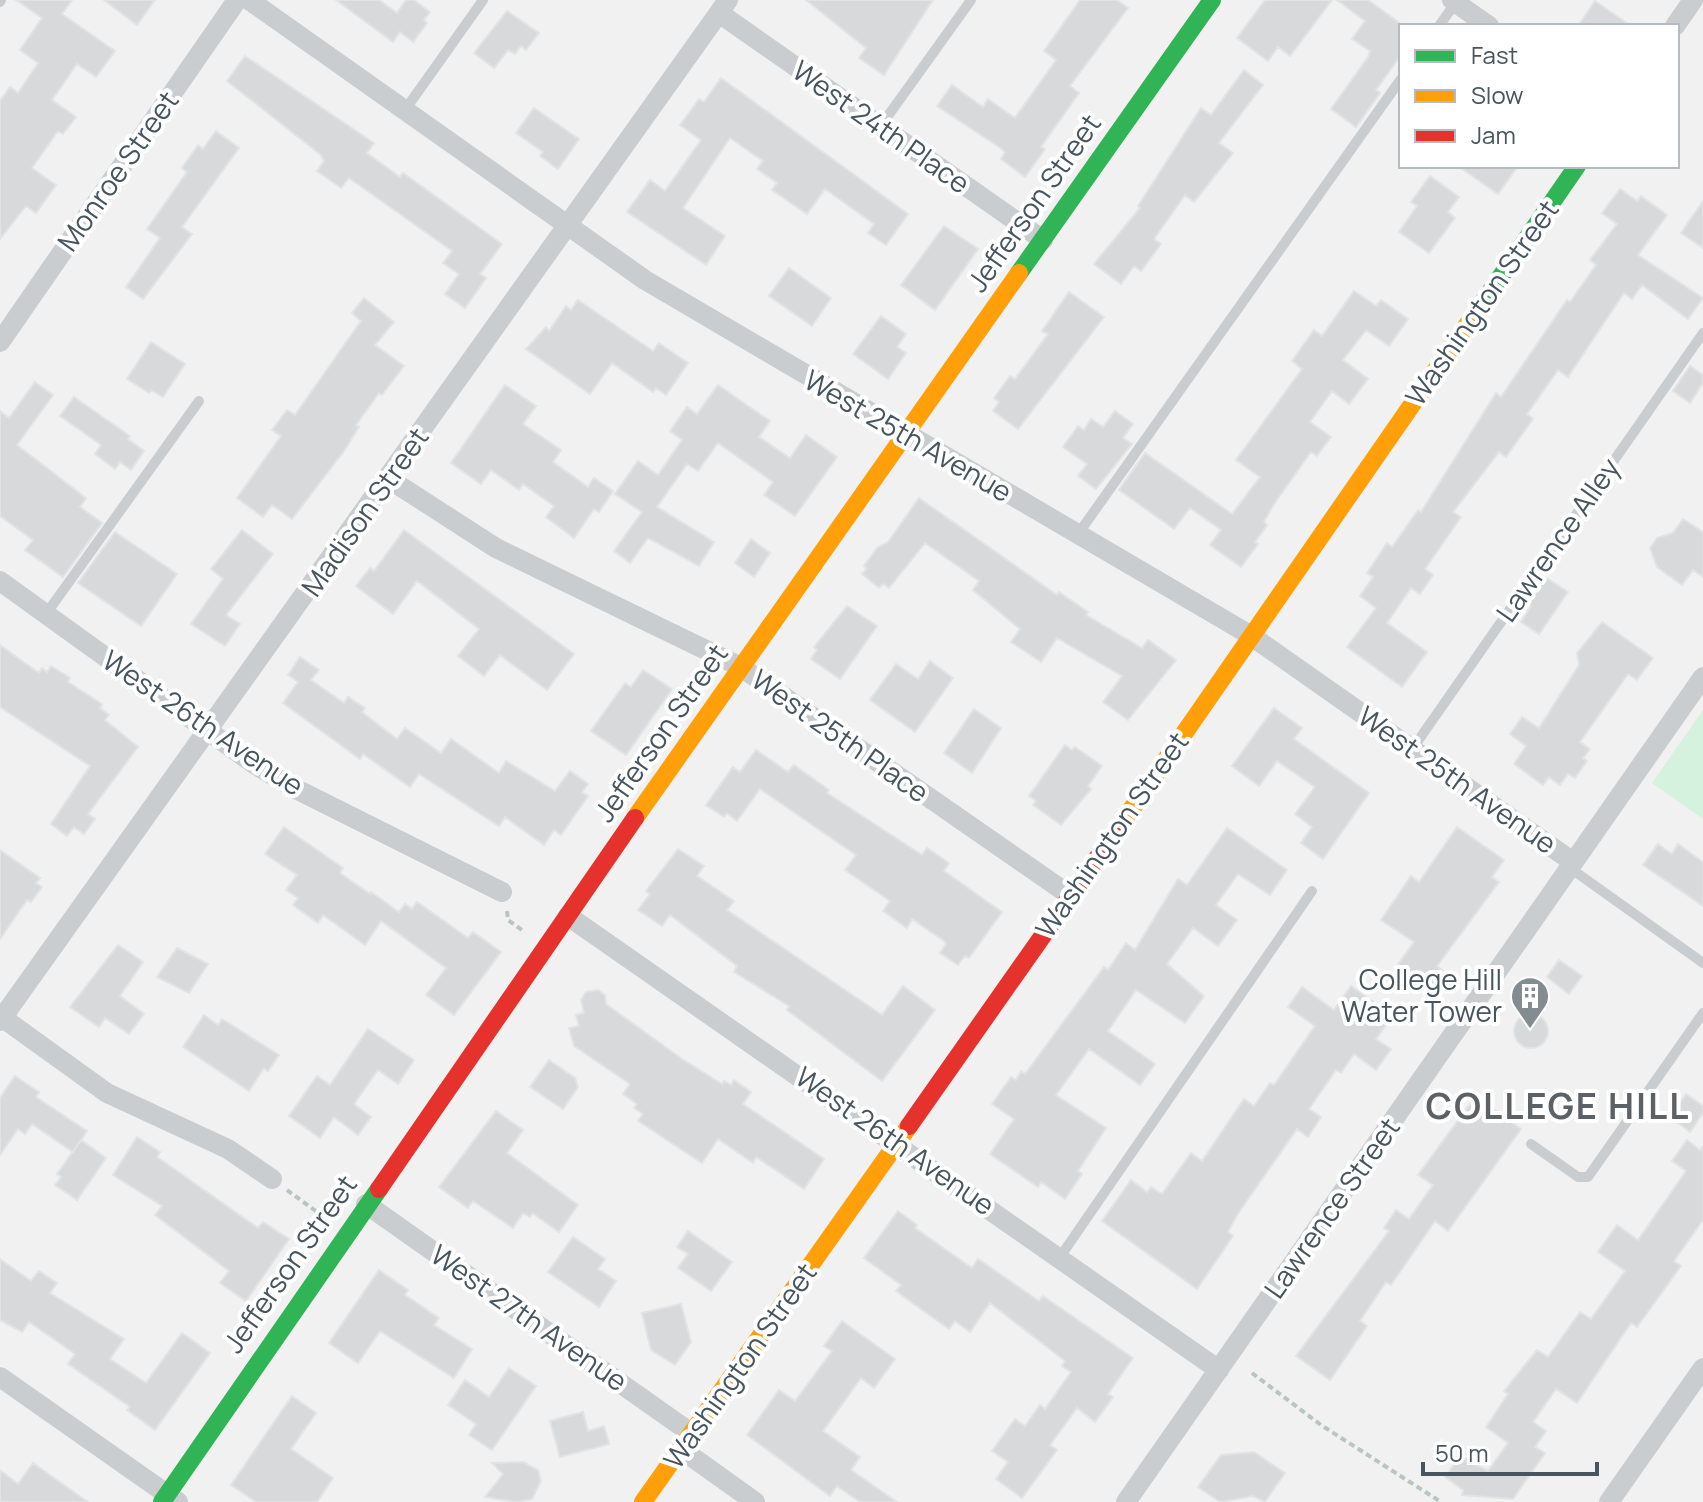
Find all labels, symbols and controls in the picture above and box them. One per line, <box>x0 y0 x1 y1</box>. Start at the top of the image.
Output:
legend <box>1399 24 1679 168</box>
text: Fast <box>1471 38 1518 71</box>
street label: West 24th Place <box>785 51 978 201</box>
text: Slow <box>1471 78 1524 111</box>
street label: Monroe Street <box>48 83 186 258</box>
street label: Jefferson Street <box>958 106 1109 299</box>
text: Jam <box>1471 118 1516 151</box>
street label: Washington Street <box>1396 192 1567 413</box>
street label: West 25th Avenue <box>798 360 1019 510</box>
street label: Madison Street <box>292 419 437 603</box>
street label: Lawrence Alley <box>1487 450 1628 629</box>
street label: Jefferson Street <box>585 636 736 829</box>
street label: West 26th Avenue <box>96 641 312 804</box>
street label: West 25th Place <box>744 660 937 811</box>
street label: West 25th Avenue <box>1351 697 1564 862</box>
street label: Washington Street <box>1026 724 1197 945</box>
place label: College Hill Water Tower <box>1341 960 1502 1030</box>
building icon: College Hill Water Tower <box>1509 975 1551 1030</box>
street label: West 26th Avenue <box>788 1057 1003 1223</box>
district label: COLLEGE HILL <box>1425 1081 1691 1130</box>
street label: Lawrence Street <box>1255 1110 1408 1305</box>
street label: Jefferson Street <box>214 1167 365 1360</box>
street label: West 27th Avenue <box>424 1235 635 1399</box>
street label: Washington Street <box>654 1255 825 1476</box>
scale bar <box>1423 1426 1597 1476</box>
text: 50 m <box>1435 1436 1489 1469</box>

